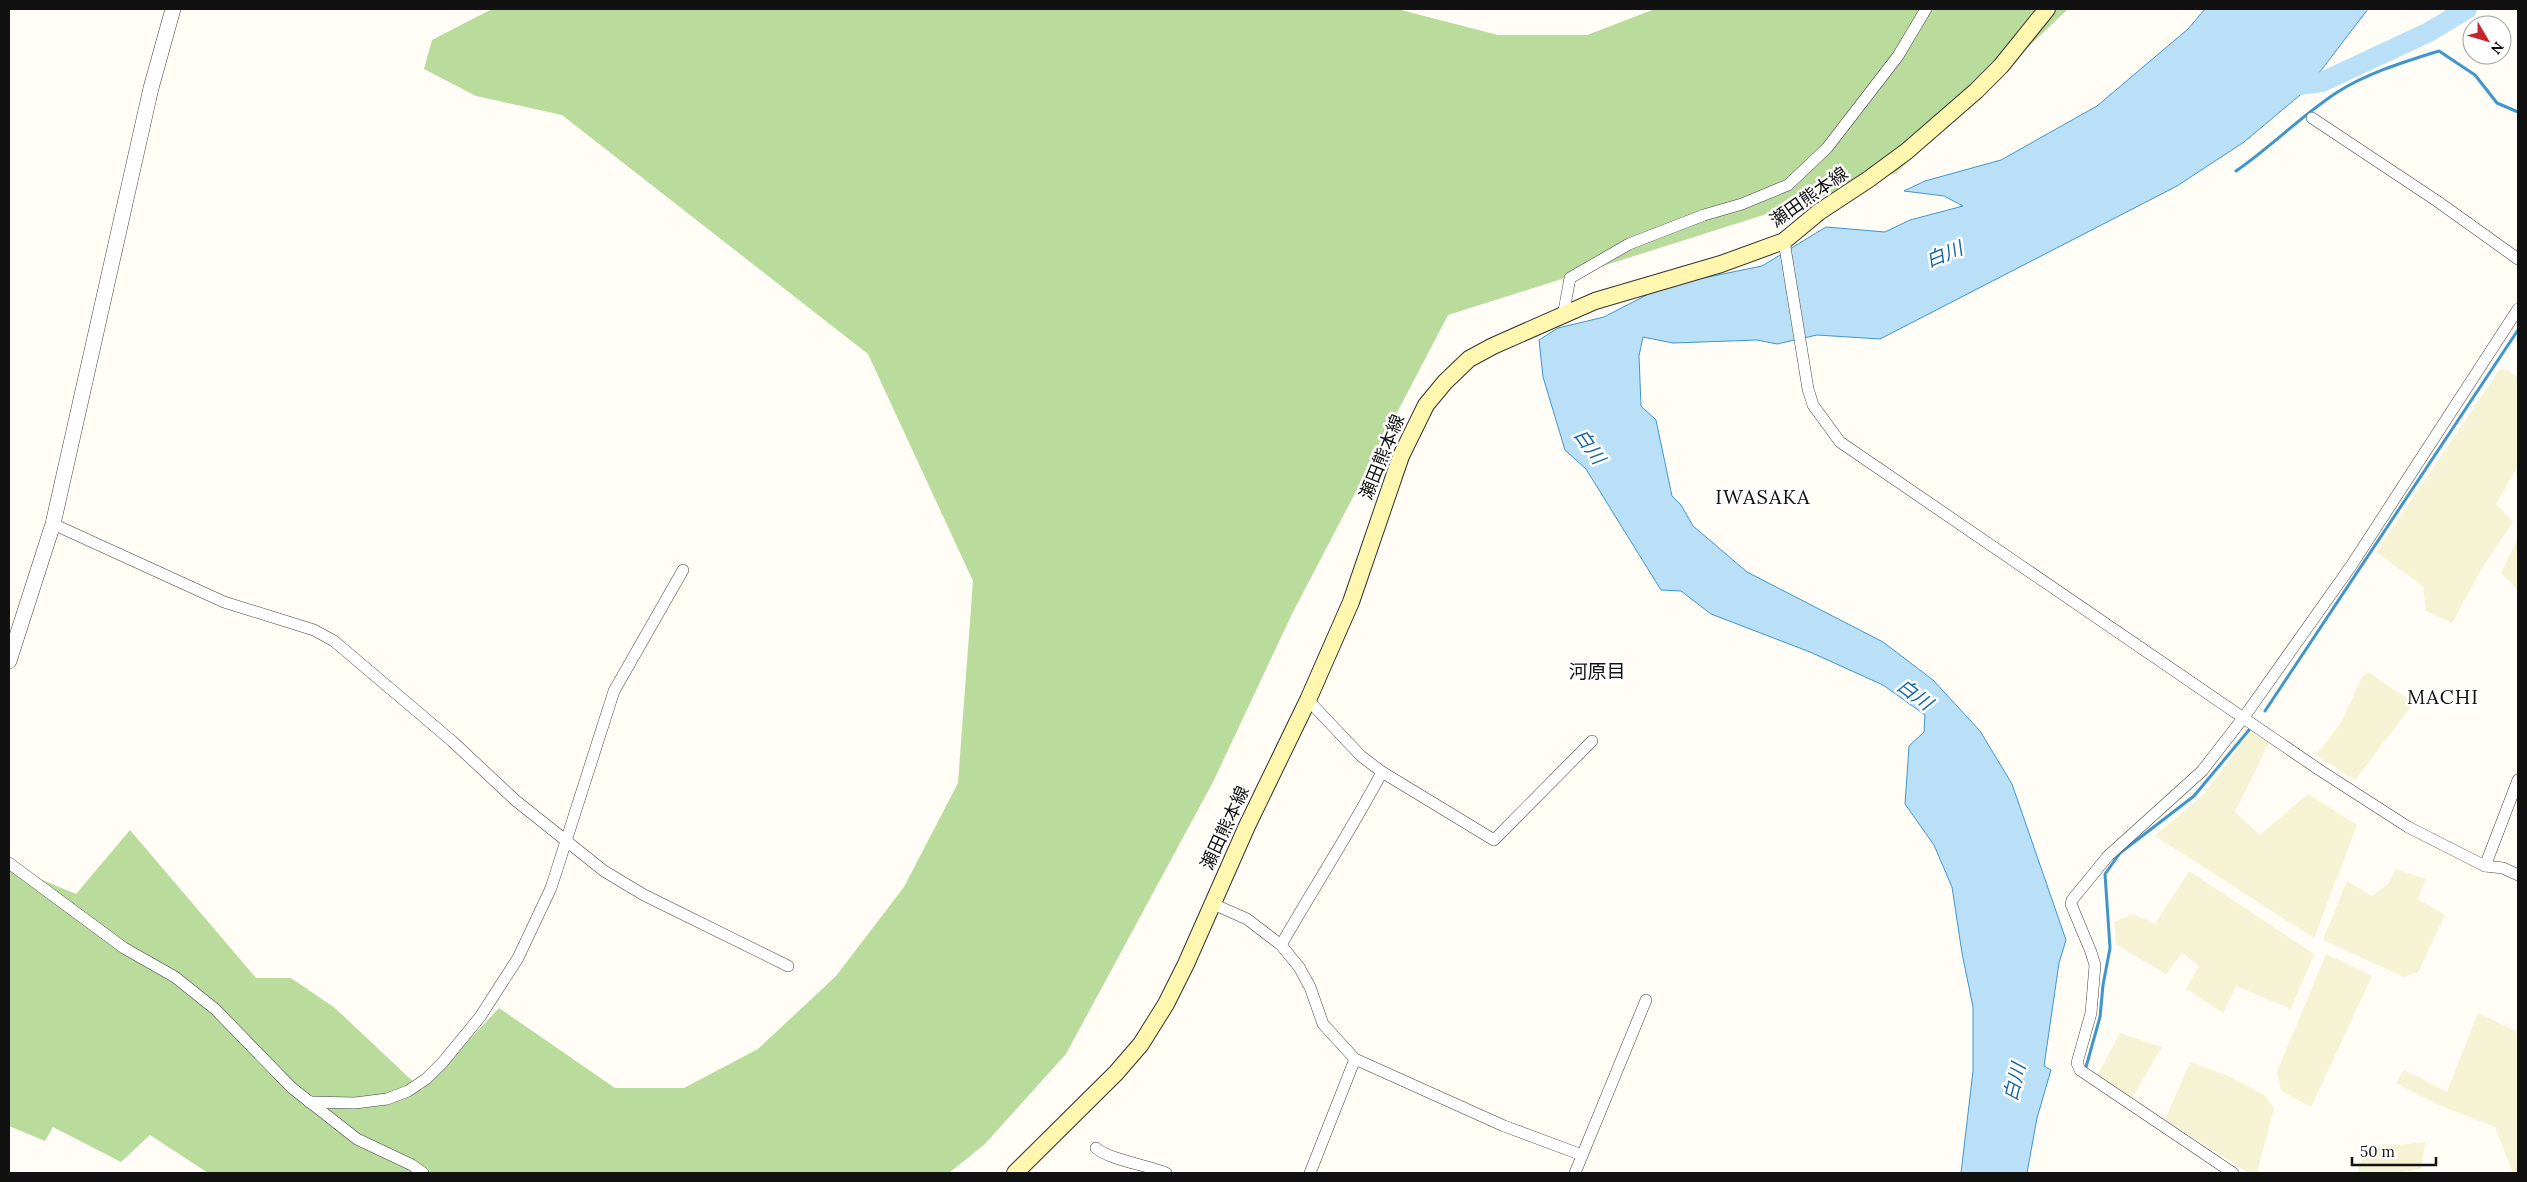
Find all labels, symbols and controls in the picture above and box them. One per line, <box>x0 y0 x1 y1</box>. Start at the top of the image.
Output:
north arrow <box>2462 15 2512 65</box>
text: N <box>2487 38 2508 58</box>
street label: 瀬田熊本線 <box>1765 161 1852 232</box>
water label: 白川 <box>1922 235 1968 272</box>
street label: 瀬田熊本線 <box>1354 411 1409 503</box>
water label: 白川 <box>1569 424 1612 470</box>
district label: IWASAKA <box>1715 484 1811 509</box>
district label: 河原目 <box>1568 659 1626 683</box>
water label: 白川 <box>1893 673 1939 716</box>
district label: MACHI <box>2407 684 2479 709</box>
street label: 瀬田熊本線 <box>1195 782 1254 873</box>
water label: 白川 <box>1998 1059 2031 1103</box>
scale bar <box>2352 1134 2436 1166</box>
text: 50 m <box>2360 1142 2395 1161</box>

